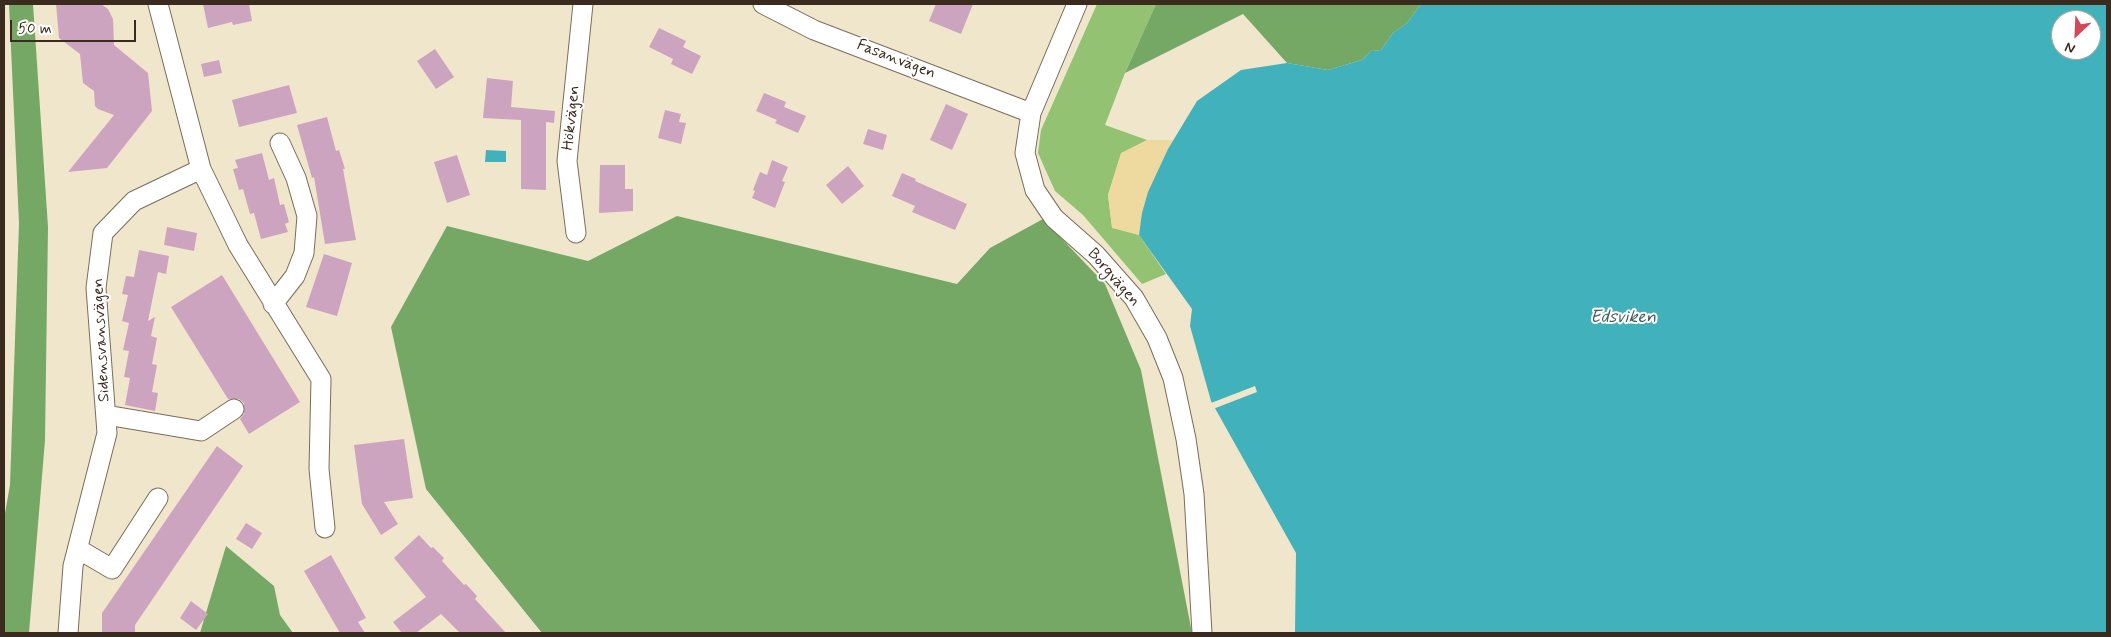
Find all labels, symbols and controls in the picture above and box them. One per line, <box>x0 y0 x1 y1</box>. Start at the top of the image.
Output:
scale bar <box>12 10 139 42</box>
north arrow <box>2051 10 2101 60</box>
text: 50 m <box>18 19 52 39</box>
street label: Fasanvägen <box>854 36 938 84</box>
text: N <box>2062 38 2078 58</box>
street label: Hökvägen <box>559 85 585 151</box>
street label: Borgvägen <box>1082 245 1144 311</box>
street label: Sidensvansvägen <box>89 278 115 402</box>
water label: Edsviken <box>1590 307 1656 329</box>

